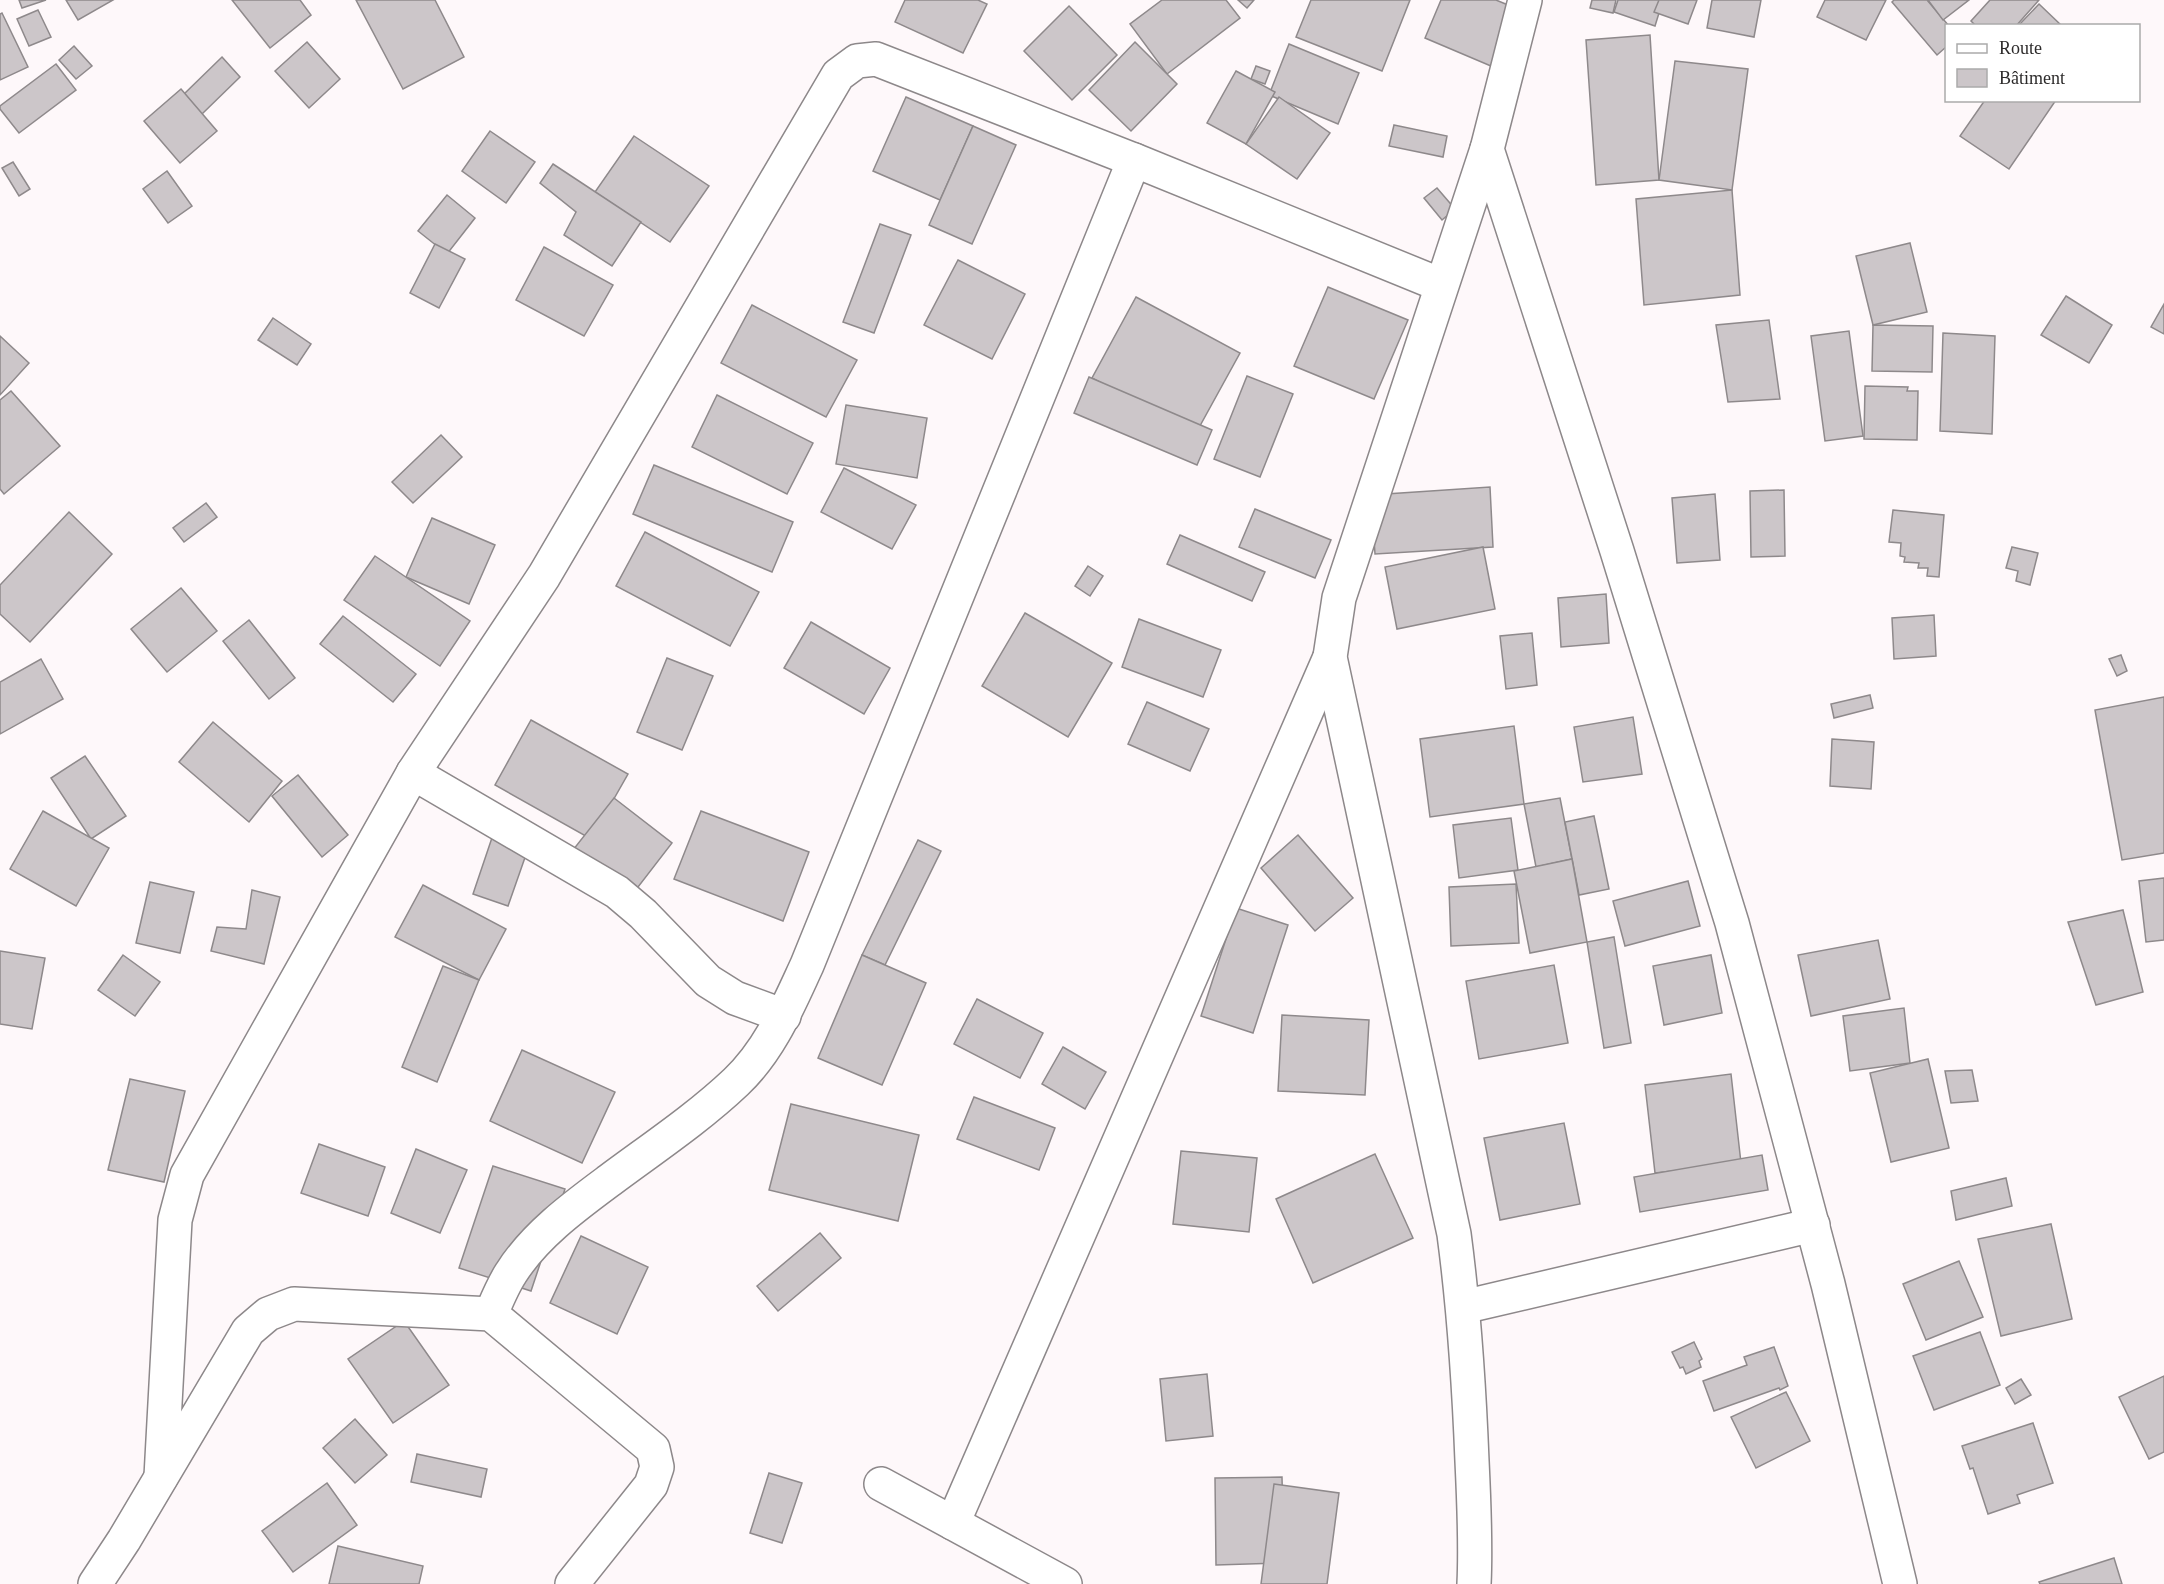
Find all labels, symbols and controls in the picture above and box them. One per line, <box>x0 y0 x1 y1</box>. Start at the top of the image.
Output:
legend <box>1945 24 2140 102</box>
text: Route <box>1999 38 2042 58</box>
text: Bâtiment <box>1999 68 2065 88</box>

